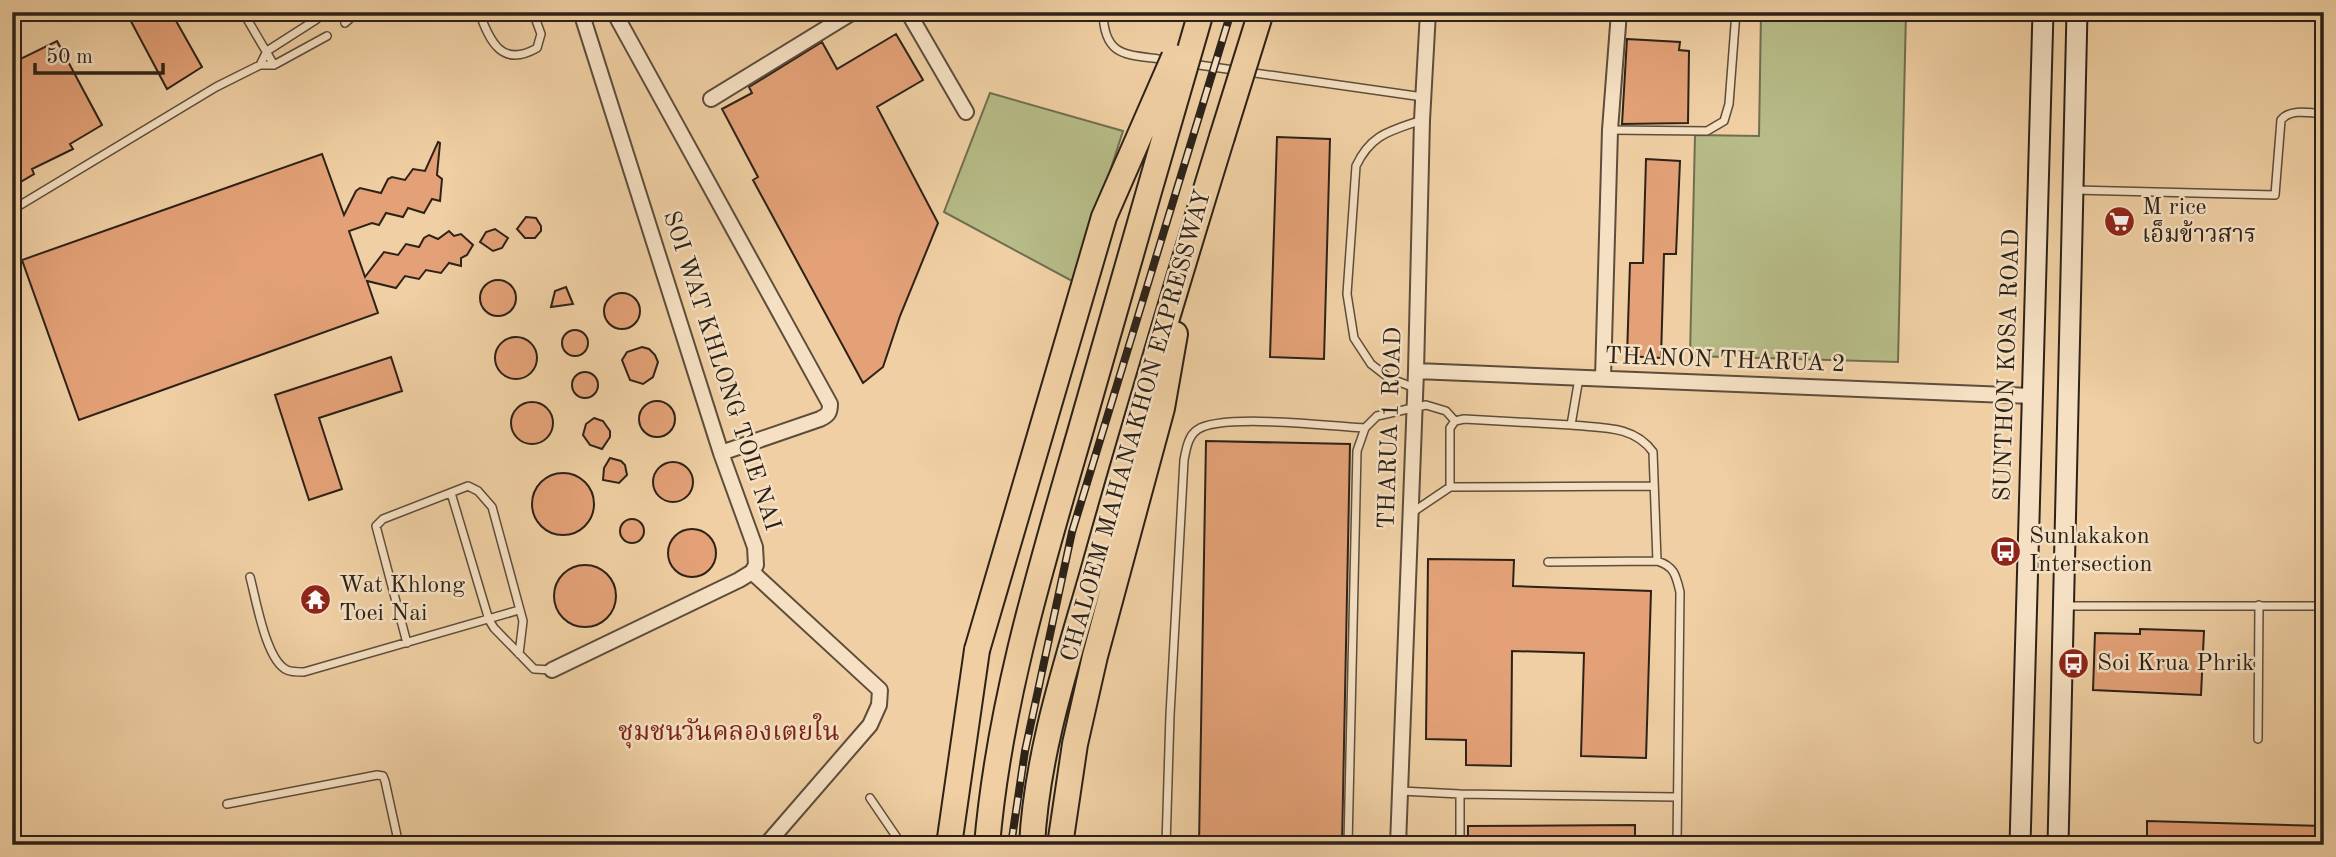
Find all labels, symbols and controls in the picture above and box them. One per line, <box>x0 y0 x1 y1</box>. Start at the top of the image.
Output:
scale bar <box>35 32 163 76</box>
text: 50 m <box>46 47 93 68</box>
street label: CHALOEM MAHANAKHON EXPRESSWAY <box>1058 187 1216 665</box>
place label: M rice เอ็มข้าวสาร <box>2142 196 2256 248</box>
supermarket icon: M rice เอ็มข้าวสาร <box>2102 205 2136 239</box>
street label: SOI WAT KHLONG TOIE NAI <box>658 208 784 534</box>
street label: SUNTHON KOSA ROAD <box>1991 228 2025 502</box>
street label: THARUA 1 ROAD <box>1375 326 1407 530</box>
street label: THANON THARUA 2 <box>1604 345 1846 377</box>
place label: Sunlakakon Intersection <box>2029 525 2152 577</box>
bus stop icon: Sunlakakon Intersection <box>1989 534 2023 568</box>
place label: Wat Khlong Toei Nai <box>339 574 465 626</box>
temple icon: Wat Khlong Toei Nai <box>299 583 333 617</box>
bus stop icon: Soi Krua Phrik <box>2057 647 2091 681</box>
place label: Soi Krua Phrik <box>2097 652 2255 676</box>
district label: ชุมชนวันคลองเตยใน <box>618 713 840 749</box>

